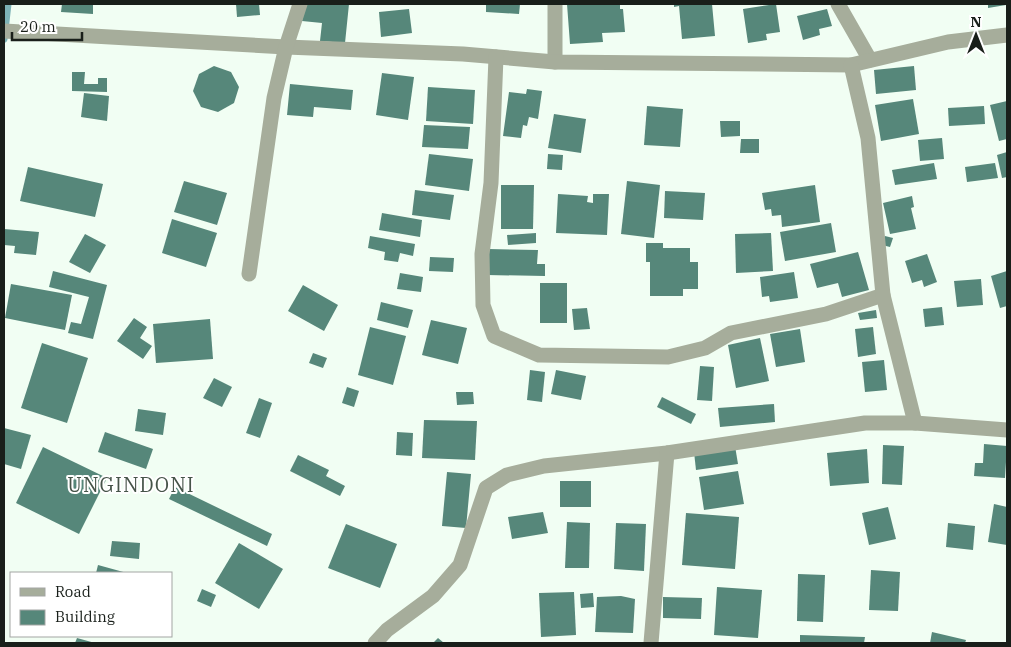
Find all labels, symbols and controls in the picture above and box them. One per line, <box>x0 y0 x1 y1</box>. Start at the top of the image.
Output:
scale bar <box>12 10 82 42</box>
north arrow <box>951 10 1001 60</box>
text: N <box>970 13 982 31</box>
text: 20 m <box>20 17 56 36</box>
district label: UNGINDONI <box>67 471 195 498</box>
legend <box>10 572 172 637</box>
text: Road <box>55 582 91 601</box>
text: Building <box>55 607 115 626</box>

